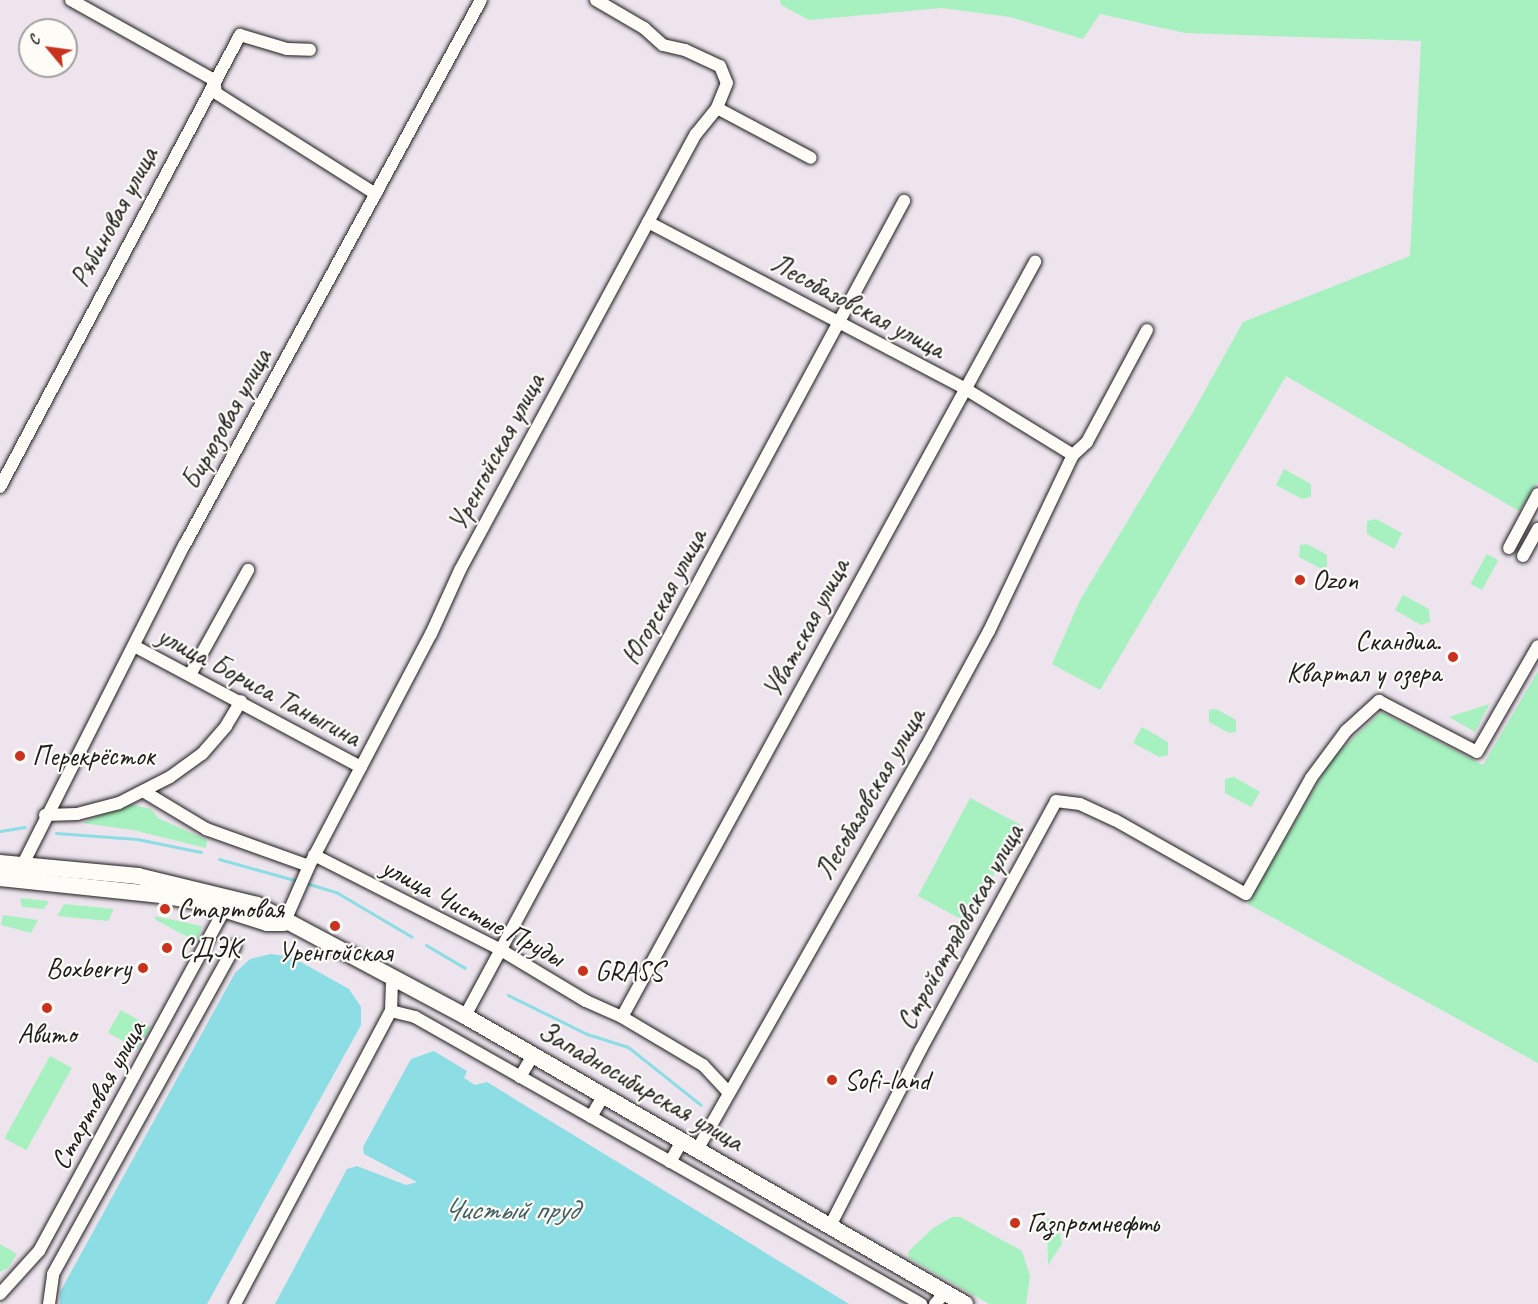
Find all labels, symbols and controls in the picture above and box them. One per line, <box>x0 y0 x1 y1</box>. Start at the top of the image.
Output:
north arrow <box>18 18 78 78</box>
text: С <box>23 32 45 49</box>
street label: Рябиновая улица <box>63 140 165 294</box>
street label: Лесобазовская улица <box>765 246 951 366</box>
street label: Бирюзовая улица <box>173 342 279 496</box>
street label: Уренгойская улица <box>440 367 552 537</box>
street label: Югорская улица <box>614 523 714 671</box>
street label: Уватская улица <box>755 552 857 704</box>
place label: Ozon <box>1312 563 1358 597</box>
marker: Ozon <box>1293 573 1307 587</box>
street label: улица Бориса Таныгина <box>152 618 366 754</box>
place label: Скандиа. Квартал у озера <box>1287 624 1441 690</box>
marker: Скандиа. Квартал у озера <box>1446 650 1460 664</box>
street label: Лесобазовская улица <box>807 702 933 886</box>
place label: Перекрёсток <box>32 739 155 773</box>
marker: Перекрёсток <box>13 749 27 763</box>
street label: Стройотрядовская улица <box>889 817 1031 1037</box>
street label: улица Чистые Пруды <box>375 849 571 975</box>
place label: Стартовая <box>177 892 284 926</box>
marker: Стартовая <box>158 902 172 916</box>
marker: Уренгойская <box>328 919 342 933</box>
place label: СДЭК <box>179 931 240 965</box>
place label: Уренгойская <box>278 935 392 969</box>
marker: СДЭК <box>160 941 174 955</box>
place label: Boxberry <box>46 951 131 985</box>
place label: GRASS <box>595 954 663 988</box>
marker: Boxberry <box>136 961 150 975</box>
marker: GRASS <box>576 964 590 978</box>
marker: Авито <box>40 1001 54 1015</box>
street label: Западносибирская улица <box>532 1013 750 1159</box>
street label: Стартовая улица <box>43 1014 153 1176</box>
place label: Авито <box>18 1017 76 1051</box>
place label: Sofi-land <box>844 1063 930 1097</box>
marker: Sofi-land <box>825 1073 839 1087</box>
water label: Чистый пруд <box>443 1191 577 1227</box>
place label: Газпромнефть <box>1027 1206 1159 1240</box>
marker: Газпромнефть <box>1008 1216 1022 1230</box>

